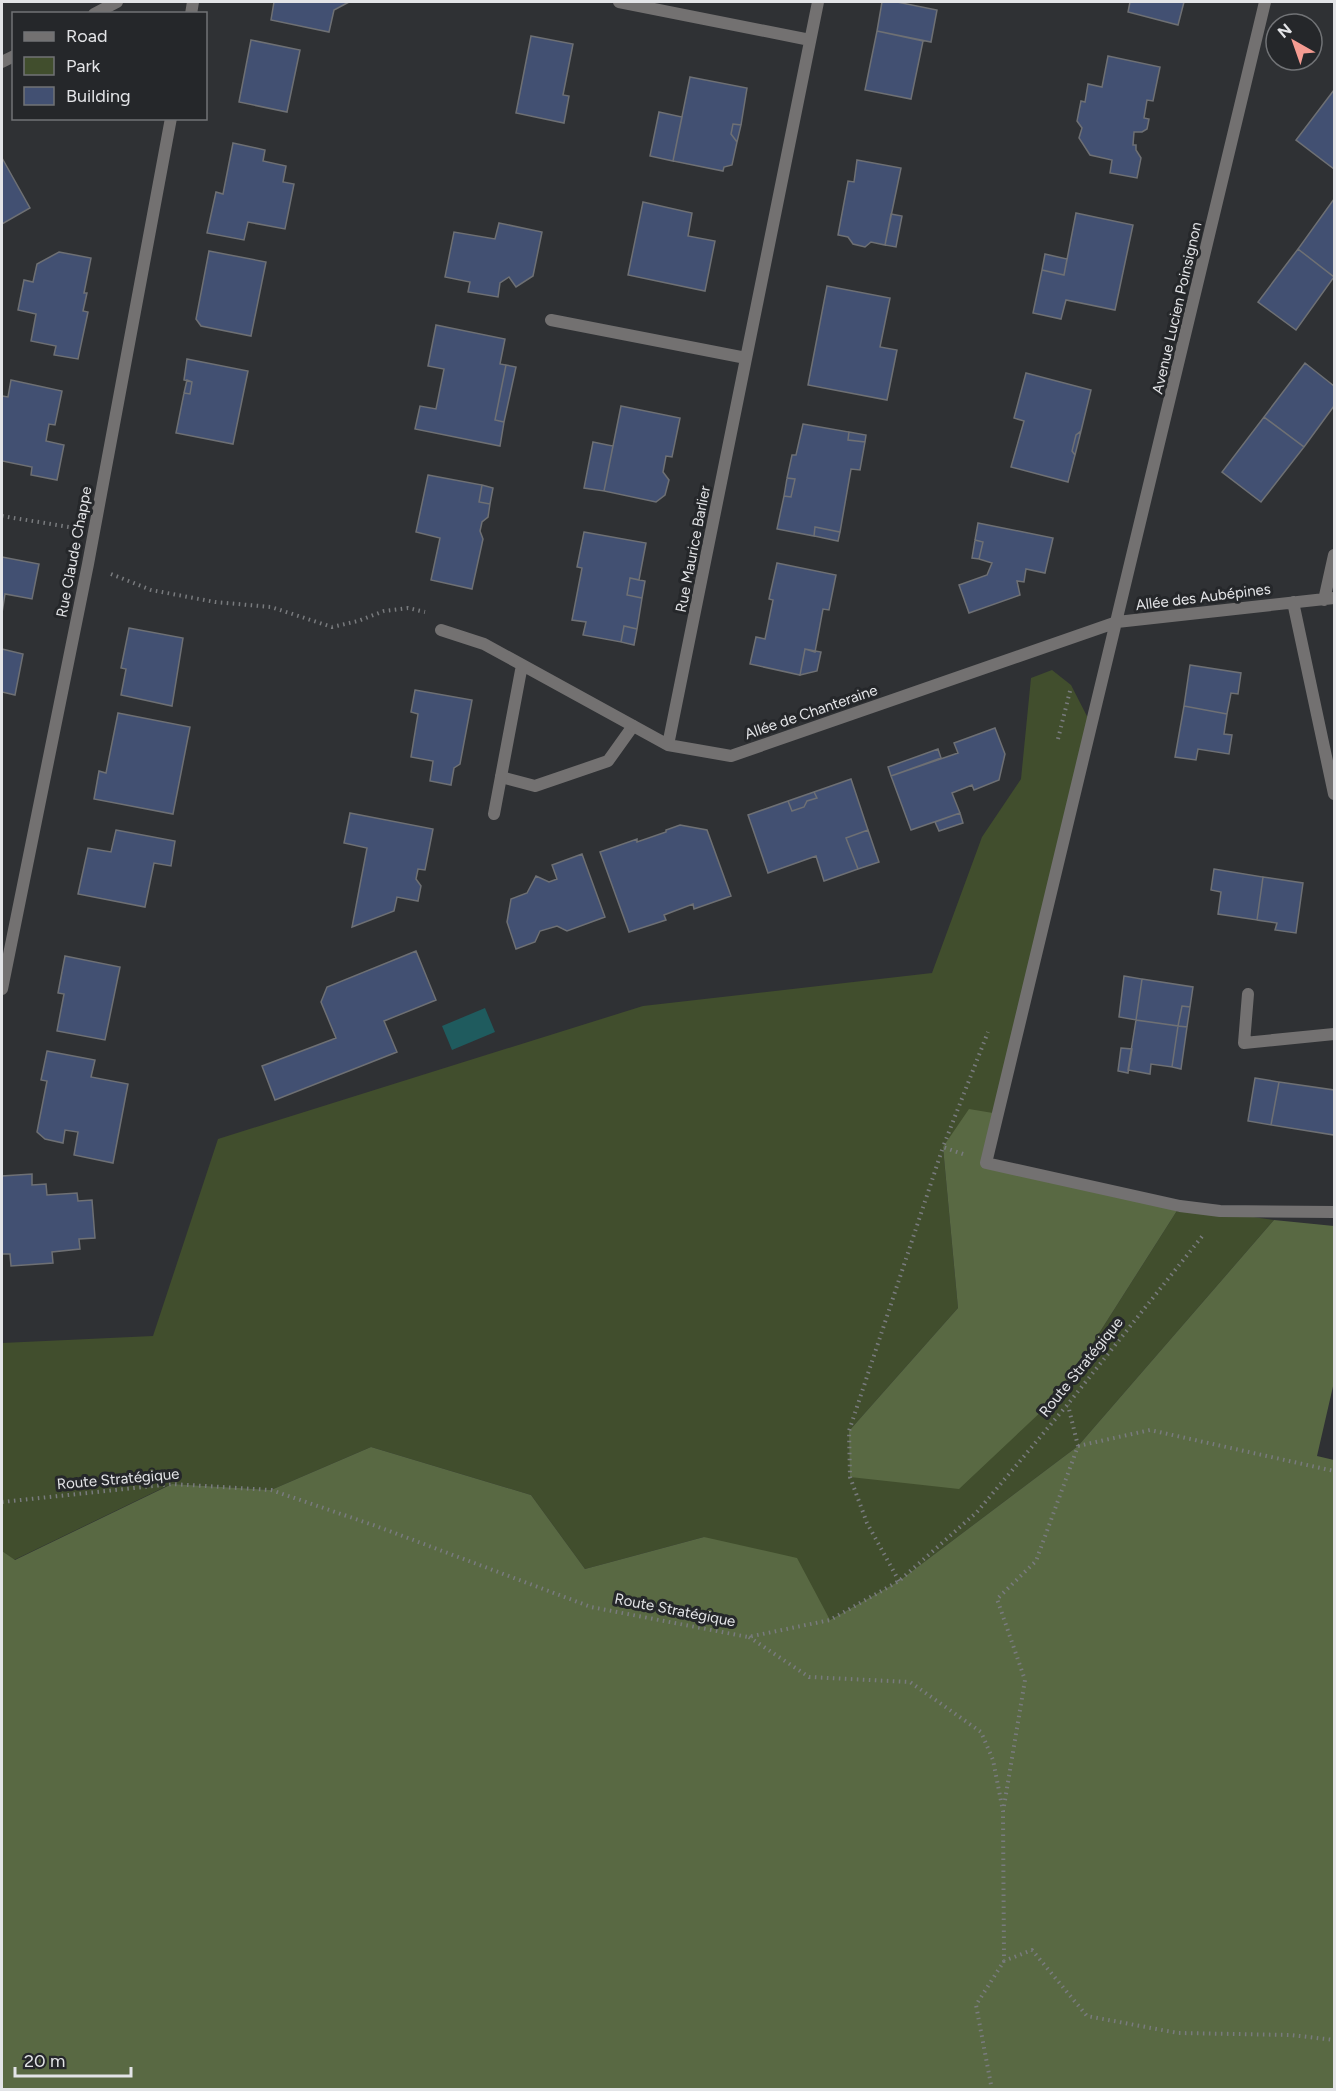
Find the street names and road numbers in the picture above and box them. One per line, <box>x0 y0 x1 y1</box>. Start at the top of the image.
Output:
street label: Avenue Lucien Poinsignon <box>1148 220 1206 396</box>
street label: Rue Maurice Barlier <box>672 484 714 614</box>
street label: Rue Claude Chappe <box>52 485 96 619</box>
street label: Allée des Aubépines <box>1134 580 1272 614</box>
street label: Allée de Chanteraine <box>742 681 880 743</box>
street label: Route Stratégique <box>1035 1314 1127 1420</box>
street label: Route Stratégique <box>56 1465 180 1493</box>
street label: Route Stratégique <box>613 1589 737 1631</box>

